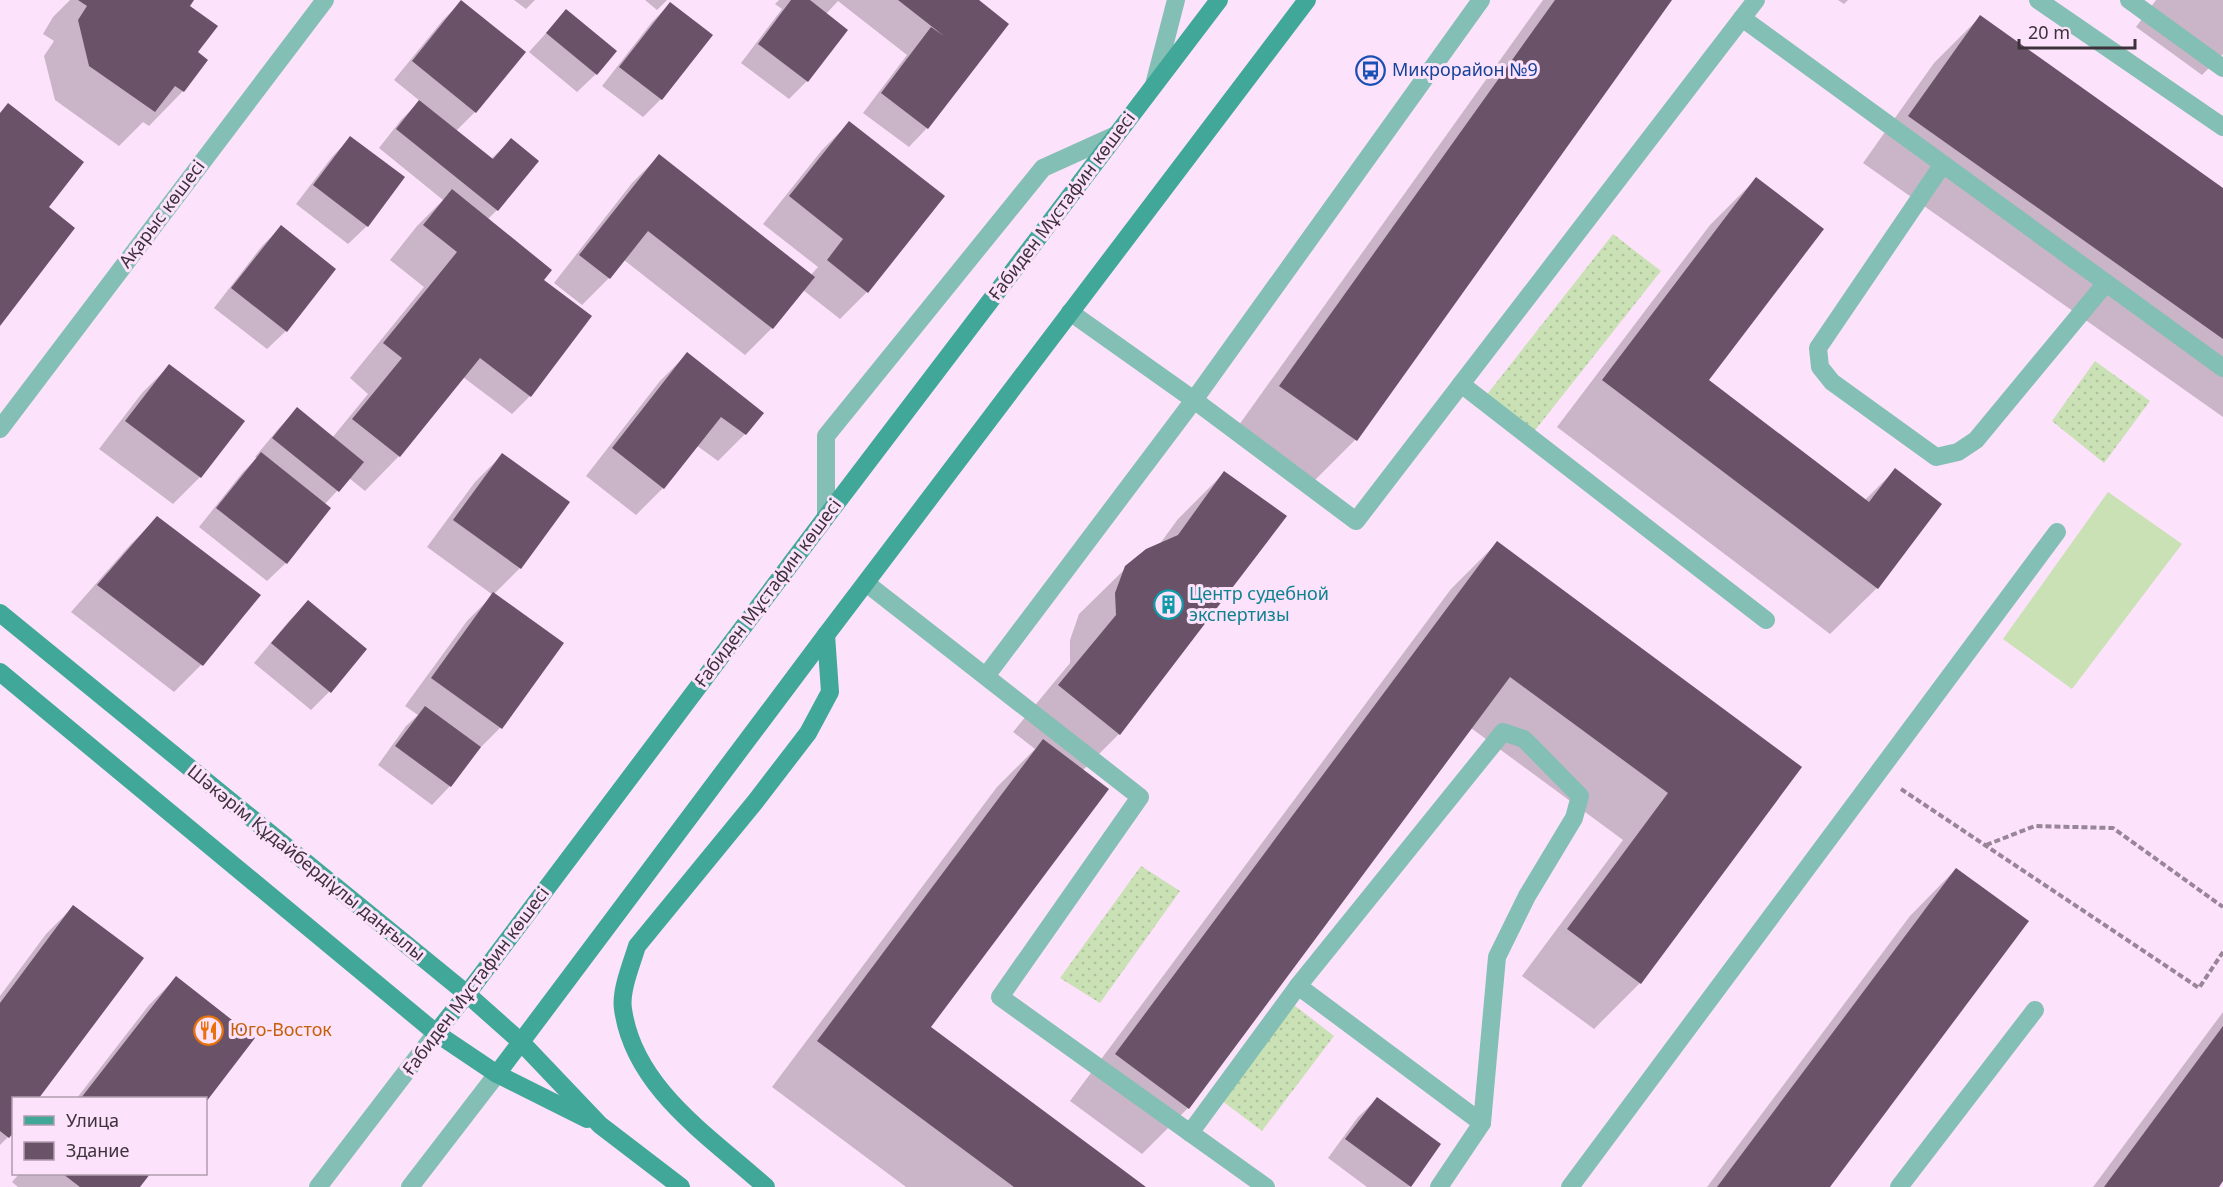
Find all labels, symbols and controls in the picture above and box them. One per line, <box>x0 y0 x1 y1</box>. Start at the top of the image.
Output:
scale bar <box>2019 12 2134 50</box>
text: 20 m <box>2028 20 2070 44</box>
bus stop icon: Микрорайон №9 <box>1355 54 1387 86</box>
place label: Микрорайон №9 <box>1392 57 1538 81</box>
street label: Ғабиден Мұстафин көшесі <box>982 106 1140 304</box>
street label: Ақарыс көшесі <box>113 155 210 272</box>
street label: Ғабиден Мұстафин көшесі <box>688 493 846 691</box>
place label: Центр судебной экспертизы <box>1189 581 1329 626</box>
building icon: Центр судебной экспертизы <box>1152 588 1184 620</box>
street label: Шәкәрім Құдайбердіұлы даңғылы <box>183 759 430 966</box>
street label: Ғабиден Мұстафин көшесі <box>396 881 554 1079</box>
restaurant icon: Юго-Восток <box>193 1014 225 1046</box>
place label: Юго-Восток <box>230 1017 332 1041</box>
legend <box>12 1097 207 1175</box>
text: Улица <box>66 1108 119 1132</box>
text: Здание <box>66 1138 130 1162</box>

